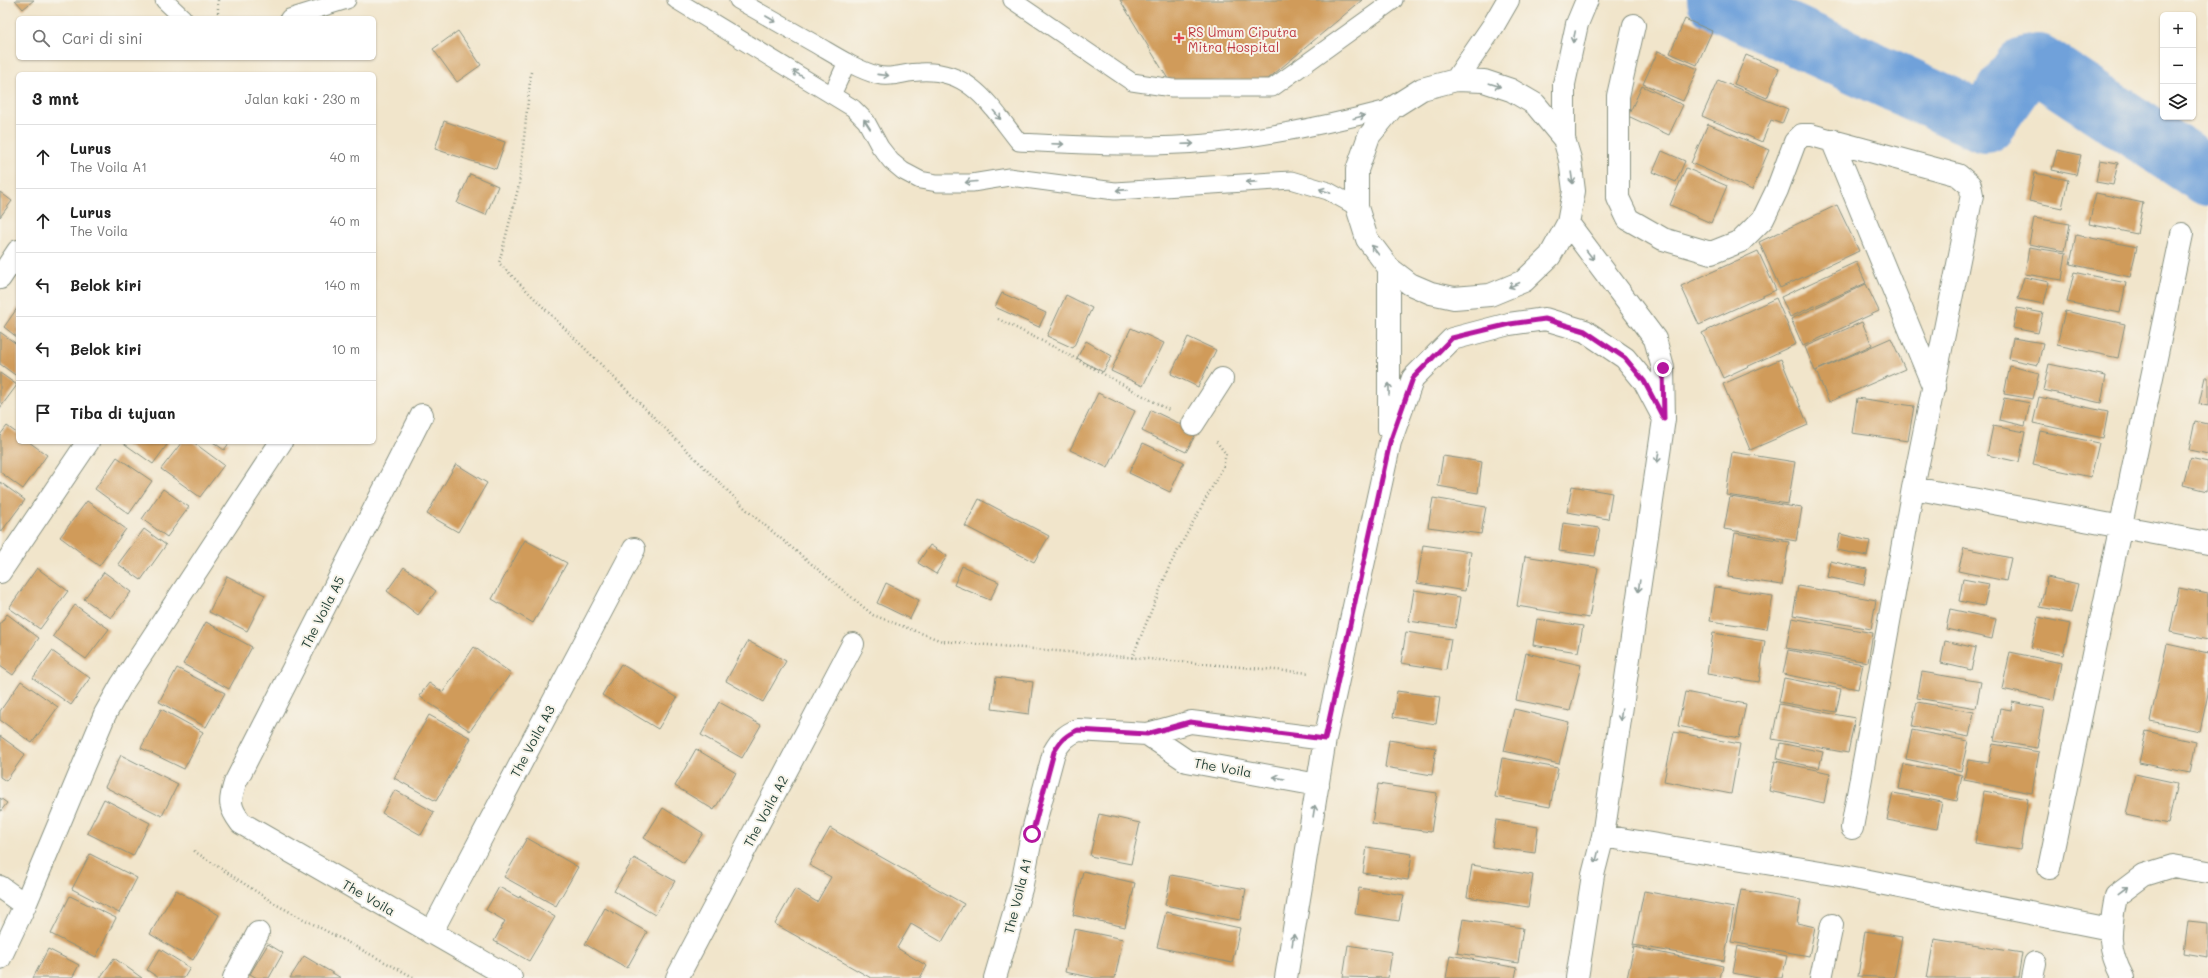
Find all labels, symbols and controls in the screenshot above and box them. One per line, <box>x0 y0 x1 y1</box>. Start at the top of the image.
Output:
map controls <box>2160 12 2196 120</box>
button: + <box>2160 12 2196 48</box>
search box <box>16 16 376 60</box>
one-way arrow <box>765 16 777 24</box>
place label: RS Umum Ciputra Mitra Hospital <box>1188 23 1297 55</box>
icon: search <box>30 27 52 49</box>
text: Cari di sini <box>62 28 143 48</box>
one-way arrow <box>1570 30 1578 43</box>
marker: RS Umum Ciputra Mitra Hospital <box>1173 32 1185 44</box>
button: − <box>2160 48 2196 84</box>
one-way arrow <box>792 70 804 78</box>
one-way arrow <box>876 72 889 79</box>
one-way arrow <box>1488 82 1501 89</box>
button: layers <box>2160 84 2196 120</box>
text: 3 mnt <box>32 87 79 109</box>
text: Jalan kaki · 230 m <box>245 90 360 107</box>
one-way arrow <box>992 109 1001 120</box>
one-way arrow <box>1352 113 1365 120</box>
one-way arrow <box>863 119 871 130</box>
text: Lurus <box>70 138 111 158</box>
one-way arrow <box>1051 140 1064 147</box>
one-way arrow <box>1181 140 1194 148</box>
icon: ahead <box>32 146 54 168</box>
text: 40 m <box>330 148 360 165</box>
text: The Voila A1 <box>70 158 147 175</box>
one-way arrow <box>1568 171 1576 184</box>
one-way arrow <box>964 178 977 186</box>
one-way arrow <box>1246 178 1259 186</box>
one-way arrow <box>1320 186 1332 194</box>
one-way arrow <box>1116 187 1129 194</box>
text: Lurus <box>70 202 111 222</box>
icon: ahead <box>32 210 54 232</box>
text: 40 m <box>330 212 360 229</box>
text: The Voila <box>70 222 128 239</box>
one-way arrow <box>1371 244 1379 255</box>
one-way arrow <box>1586 250 1595 261</box>
icon: left <box>32 274 54 296</box>
text: Belok kiri <box>70 275 142 295</box>
text: 140 m <box>324 276 360 293</box>
one-way arrow <box>1508 282 1520 289</box>
icon: left <box>32 338 54 360</box>
text: Belok kiri <box>70 339 142 359</box>
text: 10 m <box>332 340 360 357</box>
route end <box>1654 359 1672 377</box>
one-way arrow <box>1385 383 1393 396</box>
icon: arrive <box>32 402 54 424</box>
text: Tiba di tujuan <box>70 403 175 423</box>
one-way arrow <box>1654 450 1662 463</box>
street label: The Voila A5 <box>297 573 347 651</box>
one-way arrow <box>1635 579 1643 592</box>
street label: The Voila A3 <box>506 702 558 780</box>
one-way arrow <box>1617 708 1625 721</box>
street label: The Voila <box>1193 754 1253 780</box>
street label: The Voila A2 <box>739 772 791 850</box>
one-way arrow <box>1273 774 1286 782</box>
one-way arrow <box>1310 805 1318 818</box>
route start <box>1023 825 1041 843</box>
one-way arrow <box>1593 850 1601 863</box>
street label: The Voila A1 <box>999 857 1035 935</box>
street label: The Voila <box>340 875 398 919</box>
one-way arrow <box>2118 886 2129 894</box>
one-way arrow <box>1289 933 1297 946</box>

